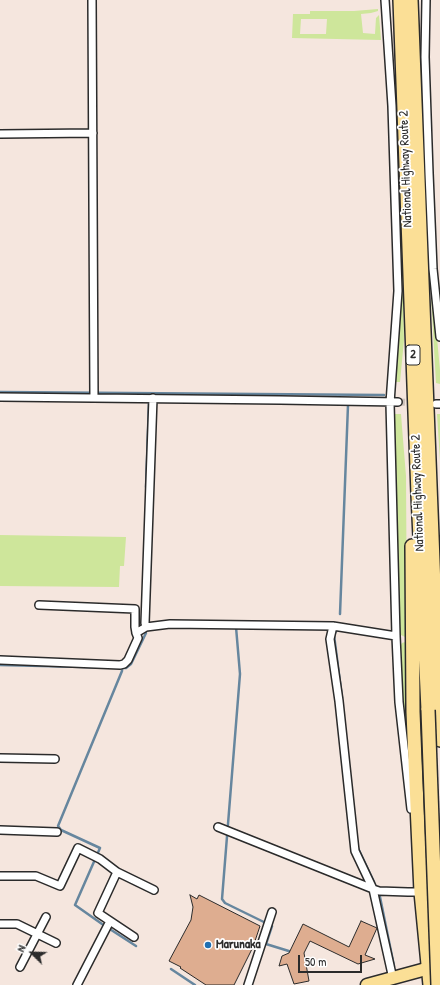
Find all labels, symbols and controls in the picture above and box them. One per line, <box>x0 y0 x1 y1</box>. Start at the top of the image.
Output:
street label: National Highway Route 2 <box>396 110 416 228</box>
road number: 2 <box>406 345 420 365</box>
street label: National Highway Route 2 <box>408 434 428 552</box>
north arrow <box>12 933 52 973</box>
place label: Marunaka <box>216 937 260 953</box>
marker: Marunaka <box>203 940 213 950</box>
text: N <box>13 943 29 954</box>
scale bar <box>300 947 364 973</box>
text: 50 m <box>305 953 326 970</box>

